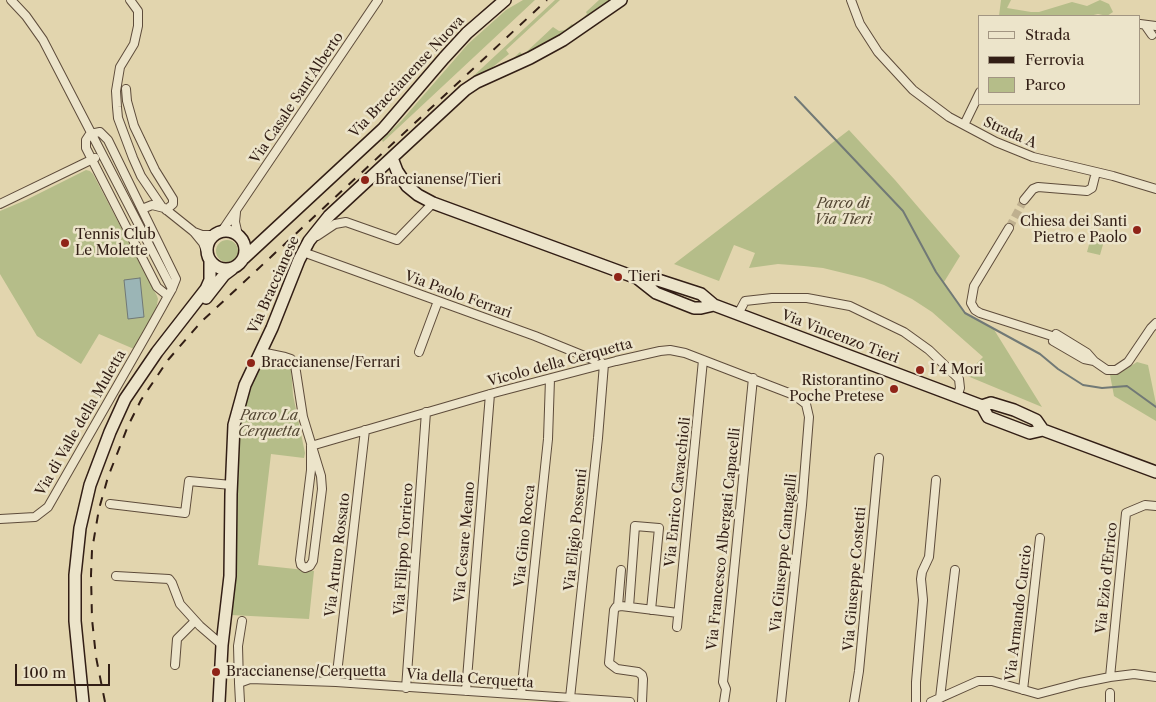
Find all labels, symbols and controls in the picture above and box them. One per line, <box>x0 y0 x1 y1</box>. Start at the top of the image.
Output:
street label: Via Braccianense Nuova <box>346 13 468 141</box>
legend <box>978 15 1141 105</box>
text: Strada <box>1025 25 1071 44</box>
street label: Via Casale Sant'Alberto <box>247 29 347 167</box>
text: Ferrovia <box>1025 50 1084 69</box>
text: Parco <box>1025 75 1066 94</box>
street label: Strada A <box>981 114 1039 152</box>
place label: Braccianense/Tieri <box>375 172 501 188</box>
marker: Braccianense/Tieri <box>359 174 371 186</box>
park label: Parco di Via Tieri <box>814 196 872 228</box>
place label: Chiesa dei Santi Pietro e Paolo <box>1020 214 1127 246</box>
marker: Chiesa dei Santi Pietro e Paolo <box>1131 224 1143 236</box>
place label: Tennis Club Le Molette <box>75 227 156 260</box>
street label: Via Braccianese <box>245 233 303 337</box>
marker: Tennis Club Le Molette <box>59 237 71 249</box>
street label: Via Paolo Ferrari <box>402 268 514 322</box>
place label: Tieri <box>628 269 661 285</box>
marker: Tieri <box>612 271 624 283</box>
street label: Via Vincenzo Tieri <box>779 307 901 367</box>
street label: Vicolo della Cerquetta <box>486 336 634 390</box>
street label: Via di Valle della Muletta <box>32 347 130 499</box>
place label: Braccianense/Ferrari <box>261 355 400 371</box>
marker: Braccianense/Ferrari <box>245 357 257 369</box>
place label: I 4 Mori <box>930 362 983 378</box>
marker: I 4 Mori <box>914 364 926 376</box>
place label: Ristorantino Poche Pretese <box>789 373 884 406</box>
marker: Ristorantino Poche Pretese <box>888 383 900 395</box>
park label: Parco La Cerquetta <box>238 408 300 441</box>
street label: Via Enrico Cavacchioli <box>662 416 694 568</box>
street label: Via Francesco Albergati Capacelli <box>704 427 744 651</box>
street label: Via Eligio Possenti <box>561 468 591 592</box>
street label: Via Giuseppe Cantagalli <box>767 473 801 633</box>
street label: Via Cesare Meano <box>451 481 479 603</box>
street label: Via Filippo Torriero <box>391 482 417 616</box>
street label: Via Gino Rocca <box>511 484 539 588</box>
street label: Via Arturo Rossato <box>322 492 354 618</box>
street label: Via Giuseppe Costetti <box>840 506 870 652</box>
street label: Via Ezio d'Errico <box>1093 521 1121 635</box>
street label: Via Armando Curcio <box>1002 544 1036 682</box>
scale bar <box>18 654 112 686</box>
text: 100 m <box>23 663 66 682</box>
place label: Braccianense/Cerquetta <box>226 664 386 680</box>
marker: Braccianense/Cerquetta <box>210 666 222 678</box>
street label: Via della Cerquetta <box>406 666 534 692</box>

